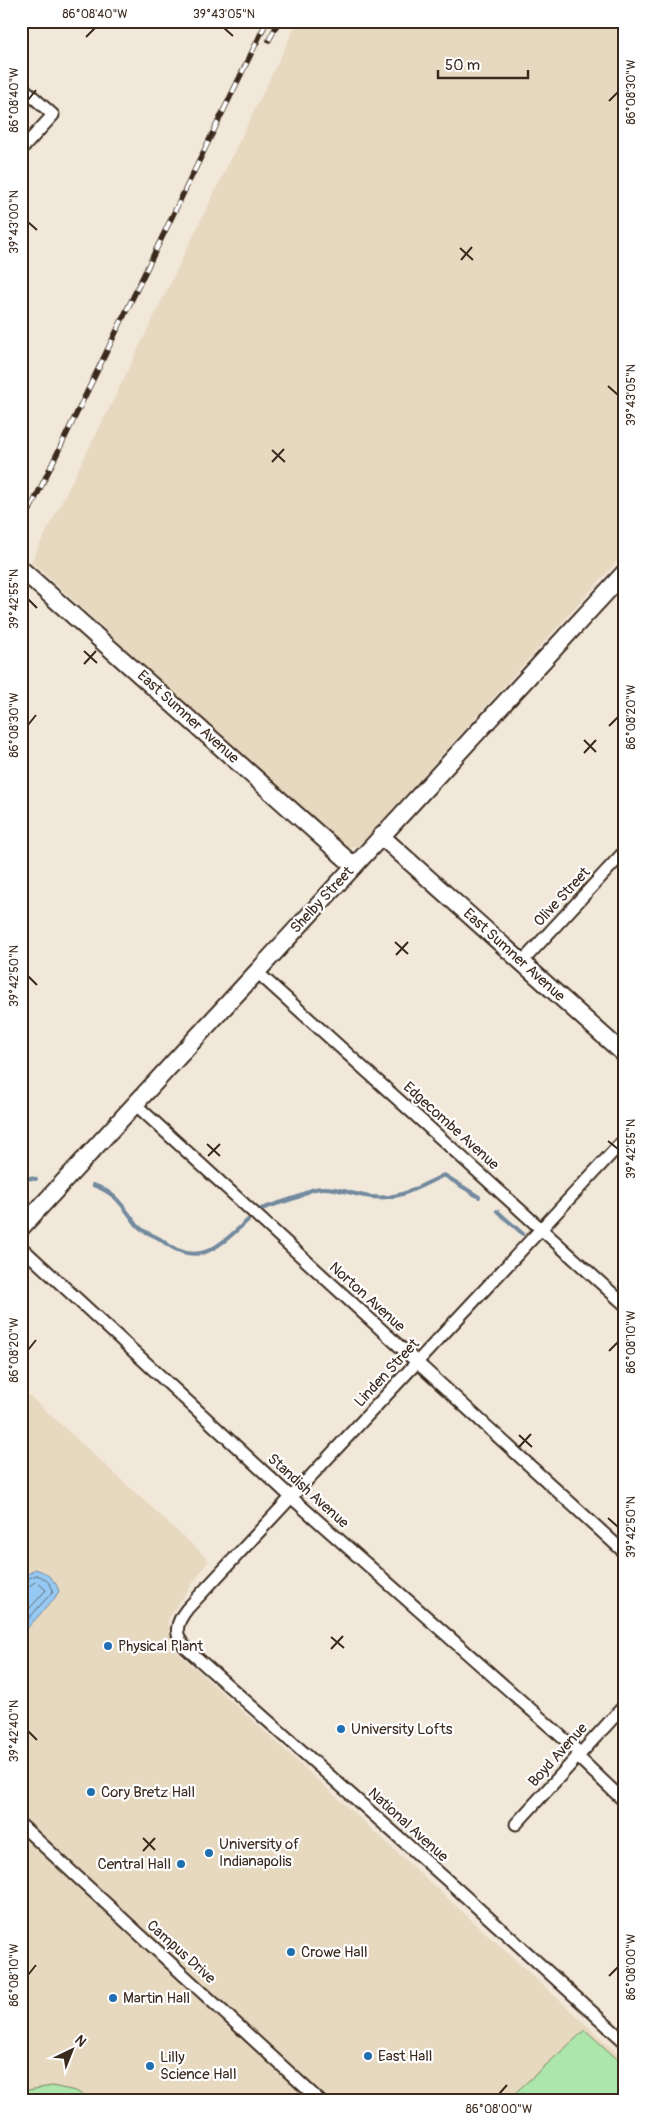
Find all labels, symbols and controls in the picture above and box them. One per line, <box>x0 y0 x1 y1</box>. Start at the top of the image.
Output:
text: 86°08'40"W <box>62 7 128 22</box>
text: 39°43'05"N <box>193 7 255 22</box>
scale bar <box>438 48 528 80</box>
text: 50 m <box>445 56 480 75</box>
text: 86°08'30"W <box>624 60 639 124</box>
text: 86°08'40"W <box>7 67 22 133</box>
text: 39°43'00"N <box>7 190 22 254</box>
text: 39°43'05"N <box>624 364 639 426</box>
text: 39°42'55"N <box>7 569 22 629</box>
street label: East Sumner Avenue <box>133 666 243 768</box>
text: 86°08'20"W <box>624 685 639 749</box>
text: 86°08'30"W <box>7 693 22 757</box>
street label: Shelby Street <box>286 862 358 937</box>
street label: Olive Street <box>530 863 595 931</box>
street label: East Sumner Avenue <box>459 904 569 1006</box>
text: 39°42'50"N <box>7 945 22 1007</box>
street label: Edgecombe Avenue <box>399 1078 503 1175</box>
text: 39°42'55"N <box>624 1119 639 1179</box>
street label: Norton Avenue <box>325 1258 409 1336</box>
text: 86°08'10"W <box>624 1311 639 1373</box>
text: 86°08'20"W <box>7 1318 22 1382</box>
street label: Linden Street <box>351 1334 424 1411</box>
street label: Standish Avenue <box>263 1450 353 1533</box>
text: 39°42'50"N <box>624 1496 639 1558</box>
place label: Physical Plant <box>118 1637 204 1656</box>
marker: Physical Plant <box>102 1640 114 1652</box>
text: 39°42'40"N <box>7 1700 22 1762</box>
street label: Boyd Avenue <box>524 1719 592 1791</box>
place label: University Lofts <box>351 1720 453 1739</box>
marker: University Lofts <box>335 1723 347 1735</box>
place label: Cory Bretz Hall <box>101 1783 195 1802</box>
street label: National Avenue <box>364 1784 453 1866</box>
marker: Cory Bretz Hall <box>85 1786 97 1798</box>
place label: University of Indianapolis <box>219 1835 299 1871</box>
marker: University of Indianapolis <box>203 1847 215 1859</box>
place label: Central Hall <box>97 1855 171 1874</box>
marker: Central Hall <box>175 1858 187 1870</box>
street label: Campus Drive <box>143 1916 220 1988</box>
text: 86°08'00"W <box>624 1934 639 2000</box>
place label: Crowe Hall <box>301 1943 368 1962</box>
text: 86°08'10"W <box>7 1944 22 2006</box>
marker: Crowe Hall <box>285 1946 297 1958</box>
place label: Martin Hall <box>123 1989 190 2008</box>
marker: Martin Hall <box>107 1992 119 2004</box>
north arrow <box>48 2024 98 2074</box>
text: N <box>71 2031 90 2050</box>
place label: East Hall <box>378 2047 432 2066</box>
place label: Lilly Science Hall <box>160 2048 237 2084</box>
marker: East Hall <box>362 2050 374 2062</box>
marker: Lilly Science Hall <box>144 2060 156 2072</box>
text: 86°08'00"W <box>466 2102 532 2117</box>

